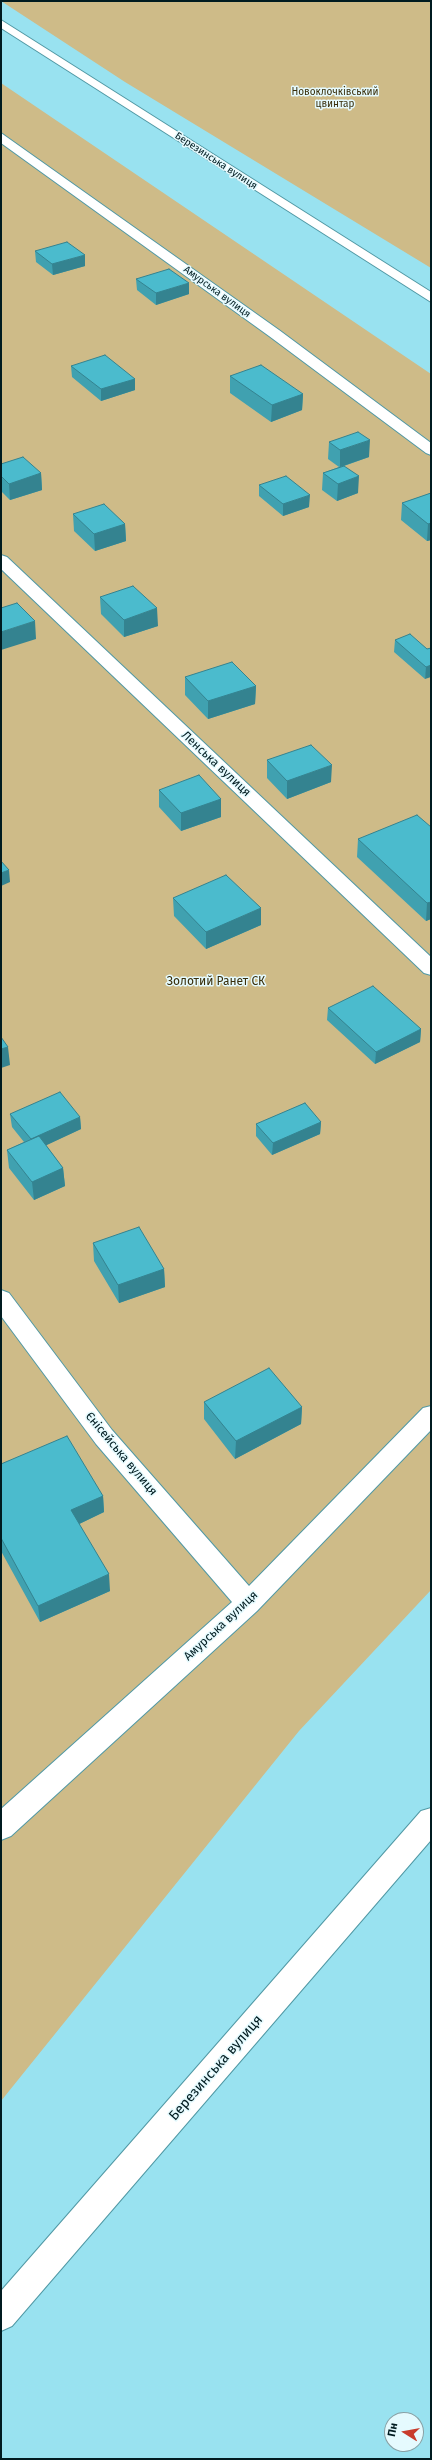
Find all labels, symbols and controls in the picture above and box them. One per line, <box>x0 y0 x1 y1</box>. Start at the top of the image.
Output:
park label: Новоклочківський цвинтар <box>291 86 379 110</box>
street label: Березинська вулиця <box>173 130 259 192</box>
street label: Амурська вулиця <box>181 264 253 320</box>
street label: Ленська вулиця <box>178 728 254 800</box>
park label: Золотий Ранет СК <box>167 975 265 989</box>
street label: Єнісейська вулиця <box>82 1410 160 1498</box>
street label: Амурська вулиця <box>181 1588 261 1664</box>
street label: Березинська вулиця <box>166 2012 266 2124</box>
north arrow <box>384 2412 424 2452</box>
text: Пн <box>385 2422 400 2438</box>

